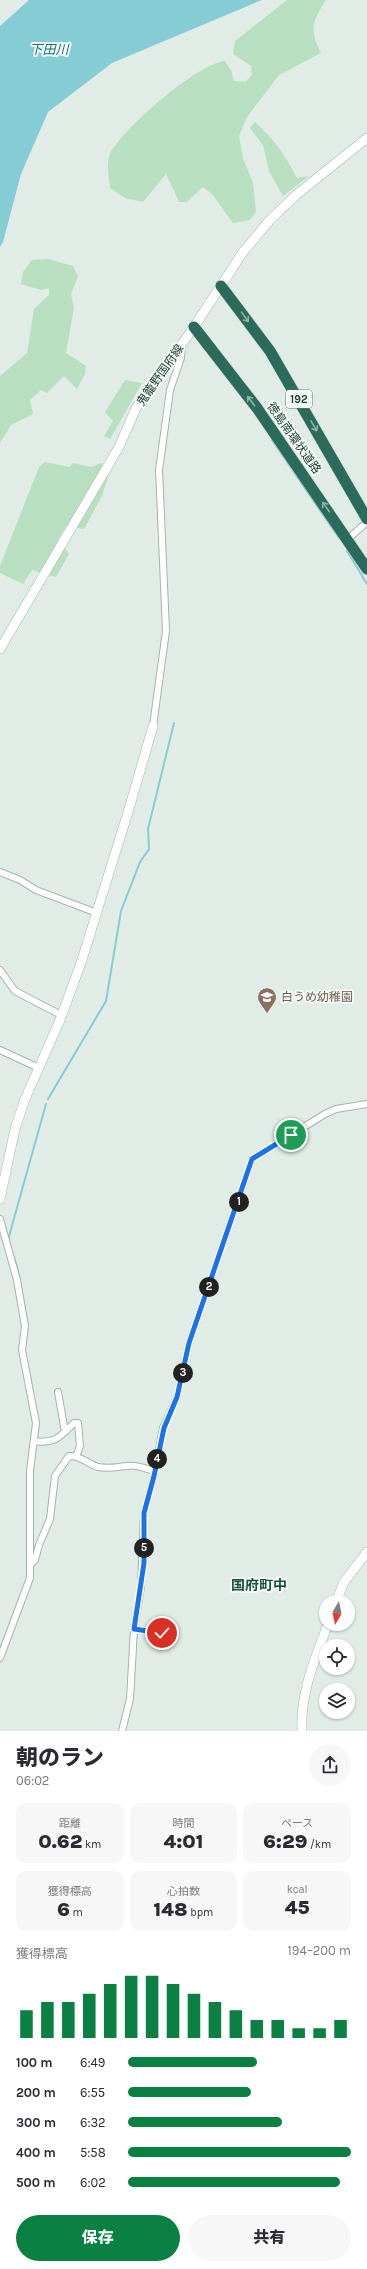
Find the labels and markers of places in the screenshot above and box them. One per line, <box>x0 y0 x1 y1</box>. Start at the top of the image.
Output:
school or university icon: 白うめ幼稚園 <box>256 986 278 1014</box>
place label: 白うめ幼稚園 <box>281 990 353 1004</box>
pin <box>274 1118 308 1152</box>
pin: 1 <box>229 1192 249 1212</box>
pin: 2 <box>199 1277 219 1297</box>
pin: 3 <box>173 1363 193 1383</box>
pin: 4 <box>147 1449 167 1469</box>
pin: 5 <box>134 1538 154 1558</box>
pin <box>145 1616 179 1650</box>

